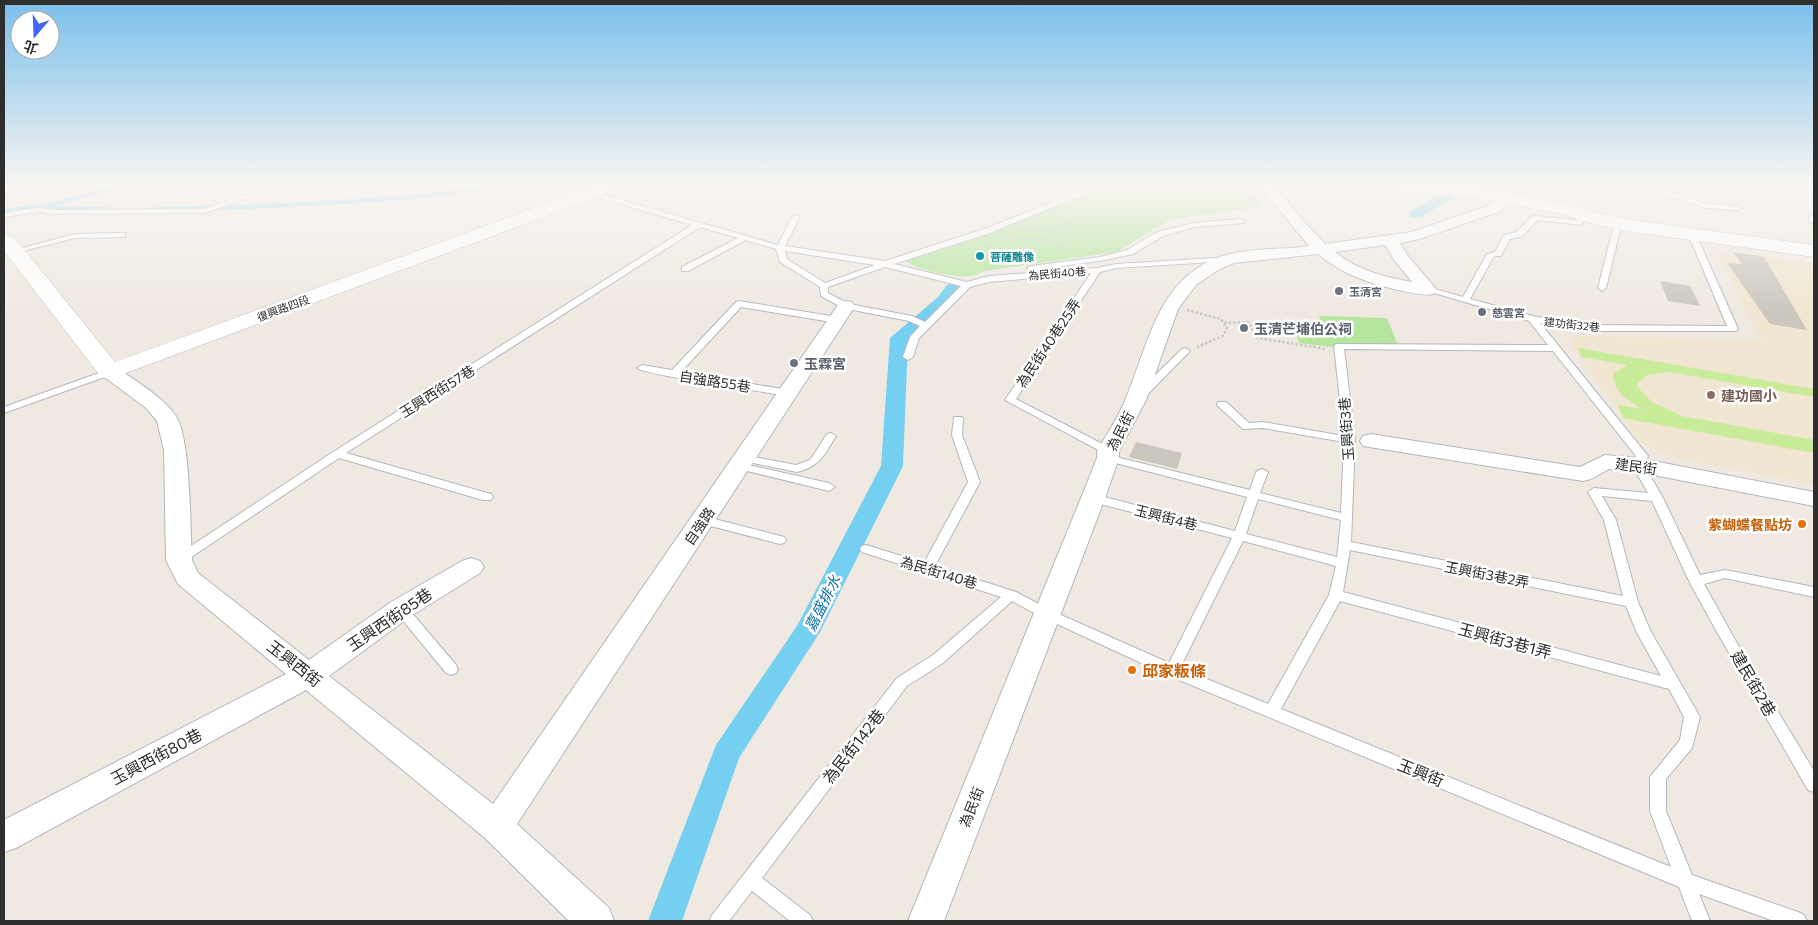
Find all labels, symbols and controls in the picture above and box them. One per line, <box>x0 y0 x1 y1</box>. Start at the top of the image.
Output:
north arrow <box>10 10 60 60</box>
text: 北 <box>21 37 40 58</box>
marker: 菩薩雕像 <box>974 250 986 262</box>
place label: 菩薩雕像 <box>990 250 1035 263</box>
street label: 為民街40巷 <box>1028 264 1086 282</box>
marker: 玉清宮 <box>1333 285 1345 297</box>
place label: 玉清宮 <box>1349 285 1382 298</box>
street label: 復興路四段 <box>255 292 311 324</box>
street label: 為民街40巷25弄 <box>1012 295 1084 391</box>
marker: 慈雲宮 <box>1476 306 1488 318</box>
place label: 慈雲宮 <box>1492 306 1525 319</box>
street label: 建功街32巷 <box>1543 315 1601 333</box>
place label: 玉清芒埔伯公祠 <box>1254 320 1352 337</box>
marker: 玉清芒埔伯公祠 <box>1238 322 1250 334</box>
place label: 玉霖宮 <box>804 355 846 372</box>
marker: 玉霖宮 <box>788 357 800 369</box>
street label: 玉興西街57巷 <box>396 361 478 421</box>
street label: 自強路55巷 <box>678 367 752 395</box>
place label: 建功國小 <box>1721 387 1777 404</box>
marker: 建功國小 <box>1705 389 1717 401</box>
street label: 玉興街3巷 <box>1335 396 1357 462</box>
street label: 為民街 <box>1103 408 1137 454</box>
street label: 建民街 <box>1614 455 1658 477</box>
street label: 玉興街4巷 <box>1133 501 1199 533</box>
street label: 自強路 <box>680 504 718 548</box>
place label: 紫蝴蝶餐點坊 <box>1708 516 1792 533</box>
marker: 紫蝴蝶餐點坊 <box>1796 518 1808 530</box>
street label: 為民街140巷 <box>898 552 980 592</box>
street label: 玉興街3巷2弄 <box>1443 557 1531 591</box>
water label: 嘉盛排水 <box>800 571 844 634</box>
street label: 玉興西街85巷 <box>343 583 435 655</box>
street label: 玉興街3巷1弄 <box>1456 618 1554 662</box>
street label: 玉興西街 <box>264 636 326 690</box>
street label: 建民街2巷 <box>1728 647 1780 719</box>
place label: 邱家粄條 <box>1142 661 1206 680</box>
marker: 邱家粄條 <box>1126 664 1138 676</box>
street label: 為民街142巷 <box>818 705 888 787</box>
street label: 玉興西街80巷 <box>107 724 205 788</box>
street label: 玉興街 <box>1395 754 1447 790</box>
street label: 為民街 <box>956 784 986 830</box>

